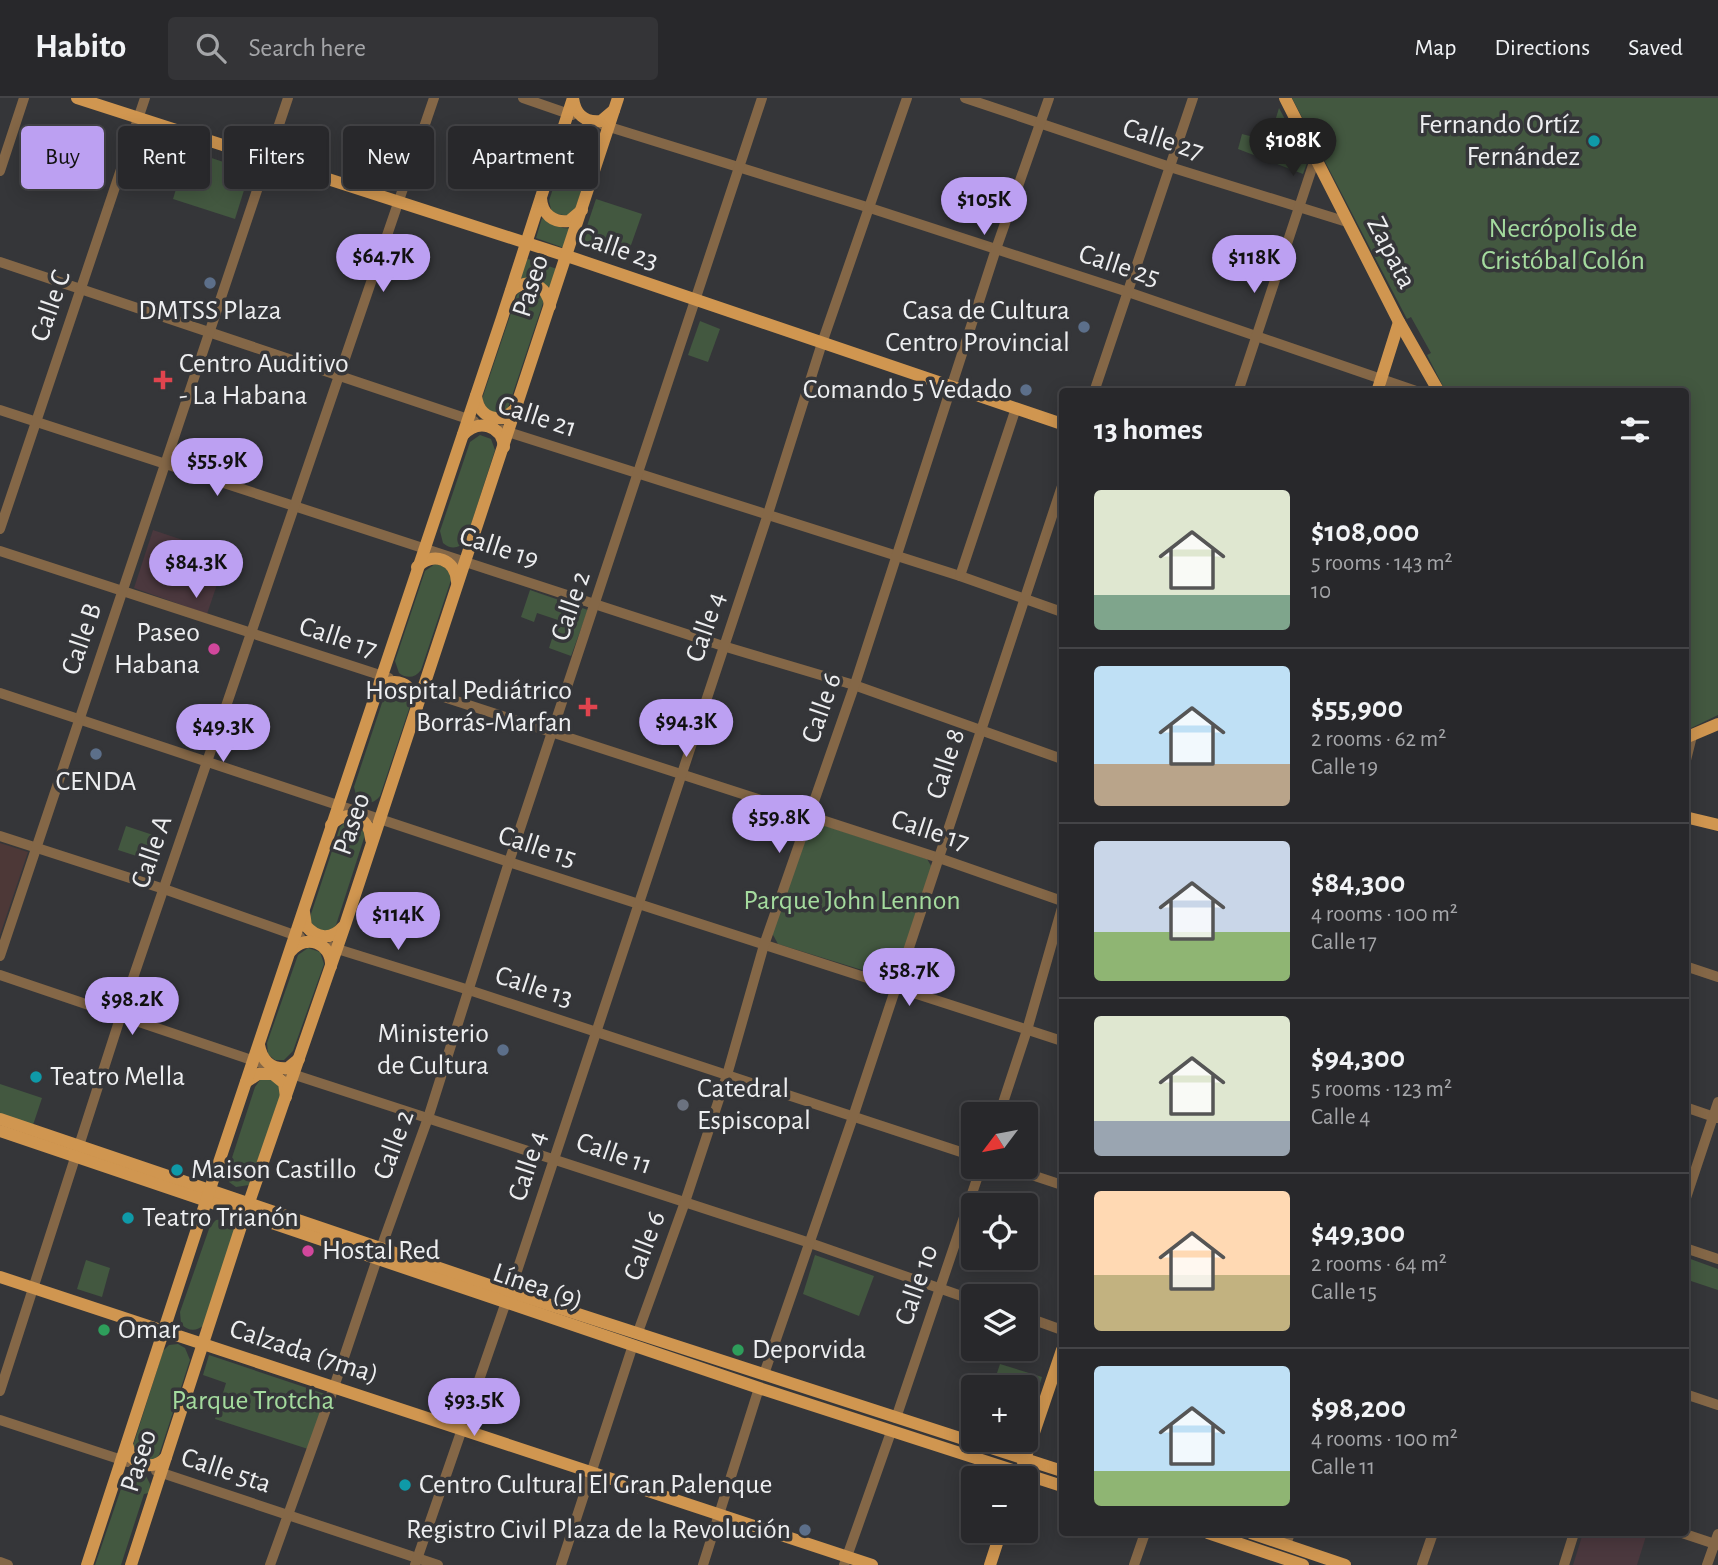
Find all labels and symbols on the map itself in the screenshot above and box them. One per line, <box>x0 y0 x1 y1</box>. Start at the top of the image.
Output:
place label: Fernando Ortíz Fernández <box>1418 111 1580 171</box>
street label: Calle 27 <box>1119 114 1207 166</box>
pin: $108K <box>1244 118 1342 178</box>
marker: Fernando Ortíz Fernández <box>1586 133 1602 149</box>
pin: $105K <box>935 178 1033 237</box>
street label: Zapata <box>1361 212 1421 294</box>
park label: Necrópolis de Cristóbal Colón <box>1481 215 1645 275</box>
street label: Calle 23 <box>574 222 662 276</box>
pin: $64.7K <box>326 234 440 294</box>
pin: $118K <box>1205 236 1303 295</box>
street label: Calle 25 <box>1075 240 1163 292</box>
street label: Paseo <box>508 251 554 321</box>
street label: Calle C <box>26 267 76 345</box>
marker: DMTSS Plaza <box>202 275 218 291</box>
place label: DMTSS Plaza <box>138 297 282 325</box>
place label: Casa de Cultura Centro Provincial <box>885 297 1070 357</box>
marker: Casa de Cultura Centro Provincial <box>1076 319 1092 335</box>
place label: Centro Auditivo - La Habana <box>179 350 349 410</box>
marker: Centro Auditivo - La Habana <box>153 370 173 390</box>
place label: Comando 5 Vedado <box>803 376 1012 404</box>
marker: Comando 5 Vedado <box>1018 382 1034 398</box>
street label: Calle 21 <box>494 391 580 443</box>
pin: $55.9K <box>160 438 274 498</box>
street label: Calle 19 <box>456 522 542 574</box>
pin: $84.3K <box>139 540 253 600</box>
street label: Calle 2 <box>546 568 596 644</box>
street label: Calle 4 <box>681 588 731 666</box>
street label: Calle B <box>57 600 107 678</box>
street label: Calle 17 <box>296 612 380 664</box>
place label: Paseo Habana <box>114 619 200 679</box>
marker: Paseo Habana <box>206 641 222 657</box>
street label: Calle 6 <box>797 669 847 747</box>
place label: Hospital Pediátrico Borrás-Marfan <box>365 677 572 737</box>
marker: Hospital Pediátrico Borrás-Marfan <box>578 697 598 717</box>
pin: $94.3K <box>629 700 743 759</box>
pin: $49.3K <box>166 704 280 764</box>
street label: Calle 8 <box>922 725 970 803</box>
marker: CENDA <box>88 746 104 762</box>
place label: CENDA <box>55 768 137 796</box>
street label: Paseo <box>328 789 376 859</box>
pin: $59.8K <box>722 796 836 855</box>
street label: Calle 17 <box>888 805 972 857</box>
street label: Calle A <box>127 812 177 892</box>
street label: Calle 15 <box>495 821 579 873</box>
park label: Parque John Lennon <box>743 887 961 915</box>
pin: $114K <box>349 892 447 952</box>
pin: $58.7K <box>852 948 966 1008</box>
street label: Calle 13 <box>492 961 576 1013</box>
pin: $98.2K <box>75 978 189 1037</box>
place label: Ministerio de Cultura <box>377 1020 489 1080</box>
marker: Ministerio de Cultura <box>495 1042 511 1058</box>
place label: Teatro Mella <box>50 1063 185 1091</box>
marker: Teatro Mella <box>28 1069 44 1085</box>
place label: Catedral Espiscopal <box>697 1075 811 1135</box>
marker: Catedral Espiscopal <box>675 1097 691 1113</box>
north arrow <box>961 1102 1038 1180</box>
street label: Calle 2 <box>369 1107 419 1183</box>
street label: Calle 4 <box>504 1127 552 1205</box>
street label: Calle 11 <box>573 1128 655 1180</box>
place label: Maison Castillo <box>191 1156 357 1184</box>
marker: Maison Castillo <box>169 1162 185 1178</box>
place label: Teatro Trianón <box>142 1204 299 1232</box>
street label: Calle 6 <box>619 1207 671 1285</box>
marker: Teatro Trianón <box>120 1210 136 1226</box>
place label: Hostal Red <box>322 1237 440 1265</box>
street label: Calle 10 <box>890 1241 944 1329</box>
marker: Hostal Red <box>300 1243 316 1259</box>
street label: Línea (9) <box>489 1259 587 1315</box>
street label: Calzada (7ma) <box>226 1315 382 1389</box>
place label: Omar <box>118 1316 180 1344</box>
marker: Omar <box>96 1322 112 1338</box>
place label: Deporvida <box>752 1336 866 1364</box>
marker: Deporvida <box>730 1342 746 1358</box>
pin: $93.5K <box>417 1378 531 1438</box>
park label: Parque Trotcha <box>171 1387 335 1415</box>
street label: Paseo <box>116 1426 162 1496</box>
street label: Calle 5ta <box>178 1443 274 1499</box>
place label: Centro Cultural El Gran Palenque <box>419 1471 772 1499</box>
marker: Centro Cultural El Gran Palenque <box>397 1477 413 1493</box>
place label: Registro Civil Plaza de la Revolución <box>406 1516 791 1544</box>
marker: Registro Civil Plaza de la Revolución <box>797 1522 813 1538</box>

